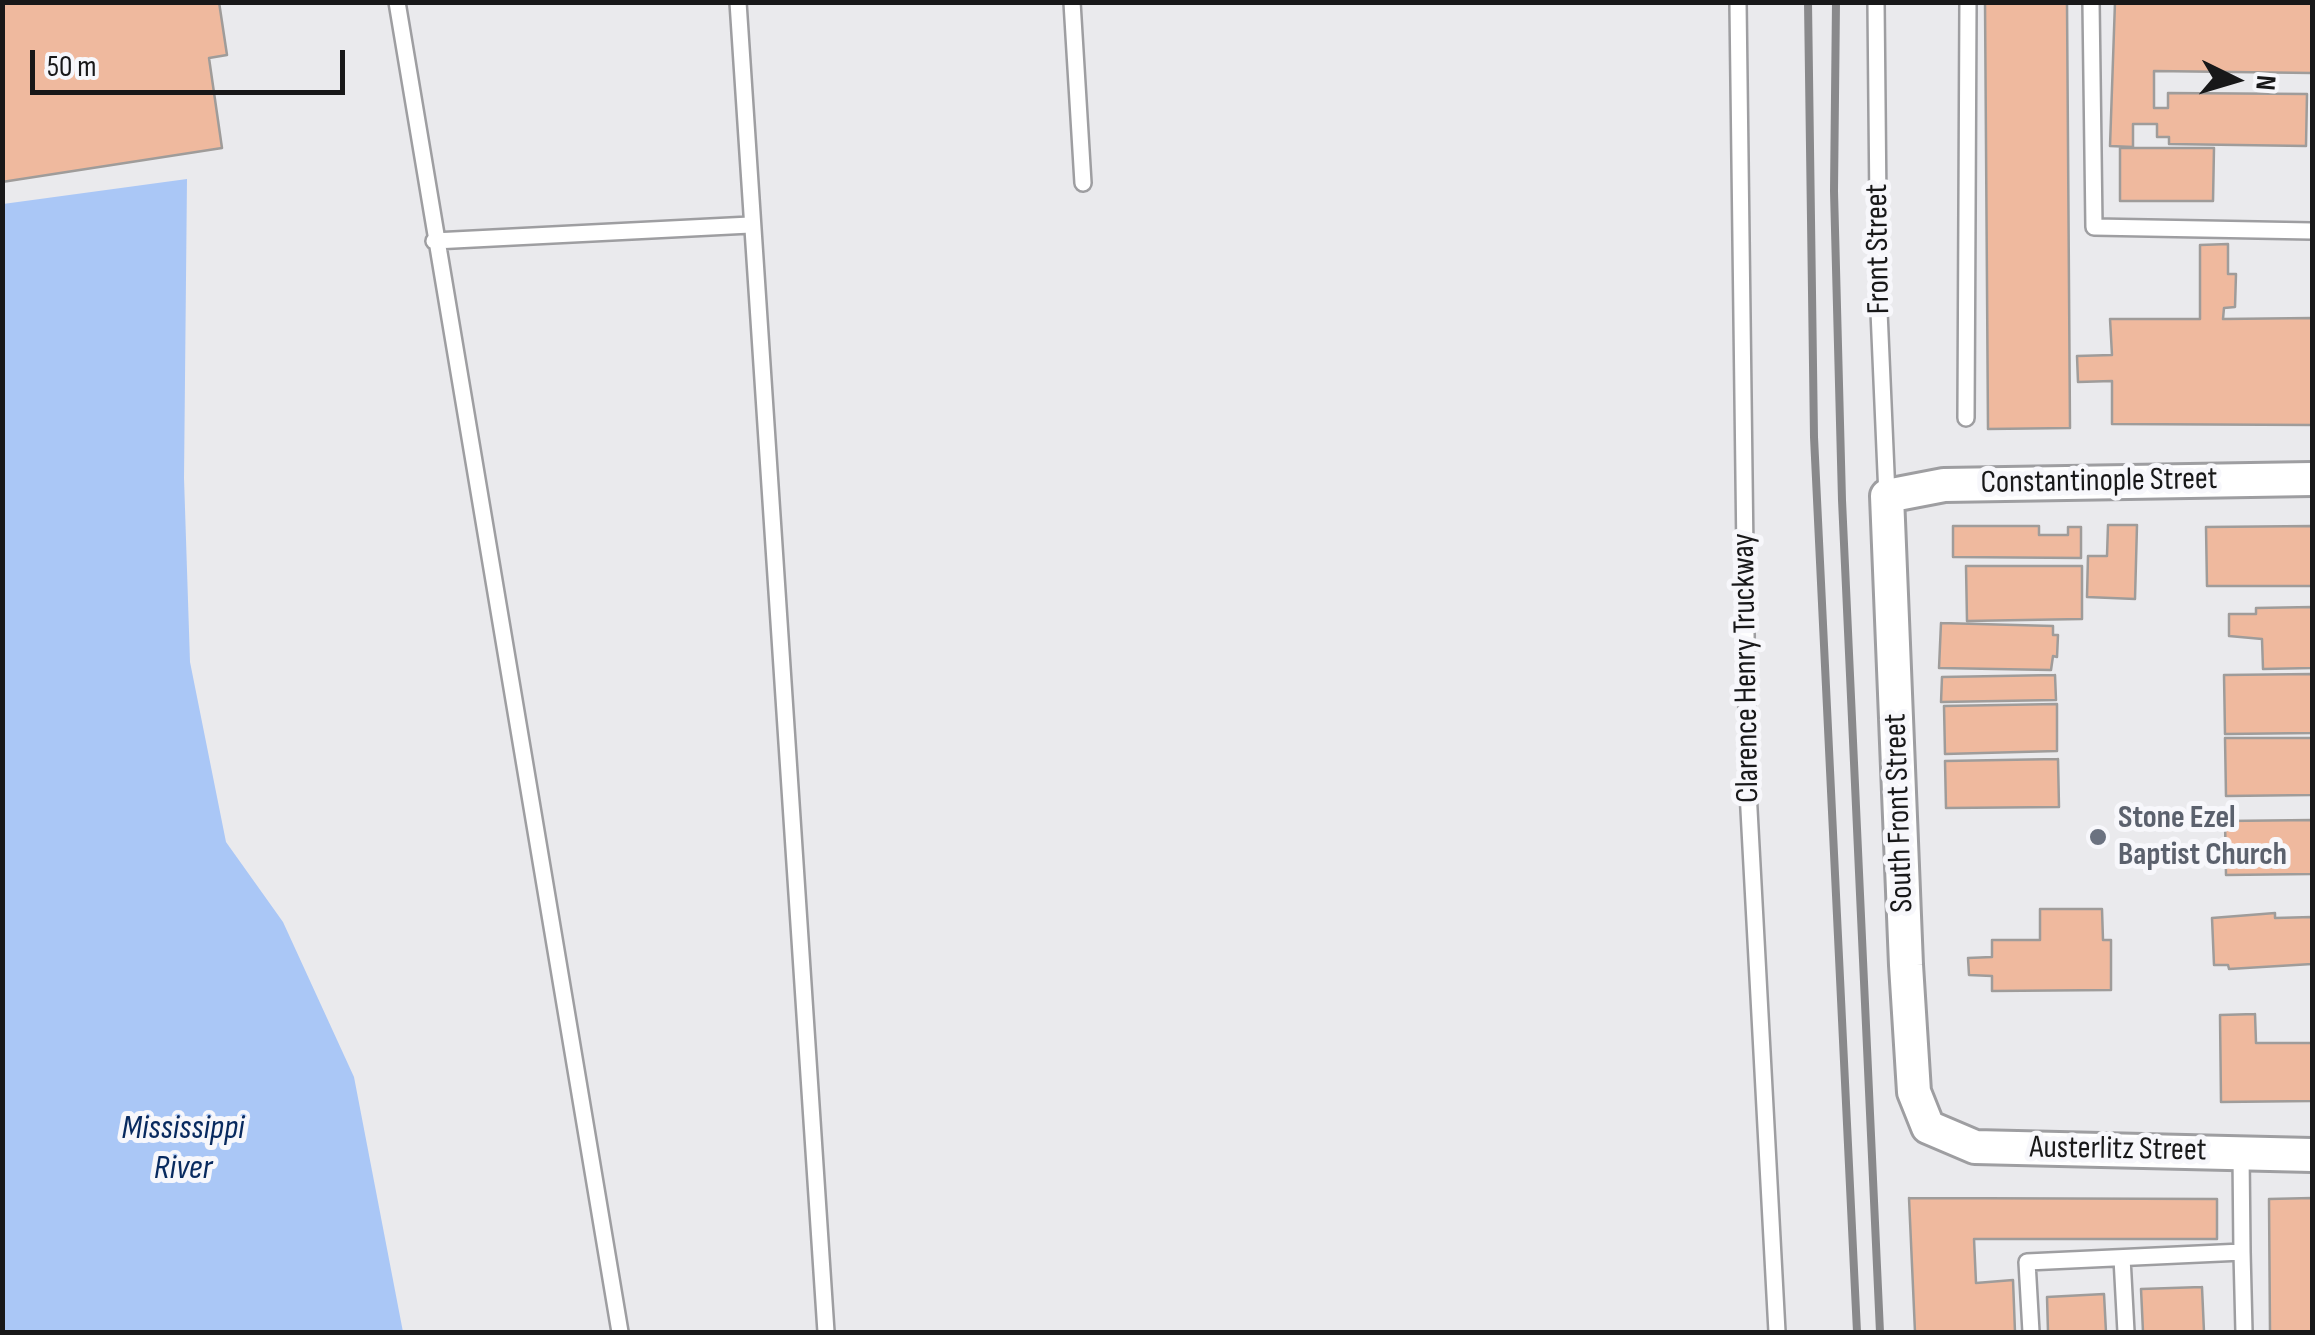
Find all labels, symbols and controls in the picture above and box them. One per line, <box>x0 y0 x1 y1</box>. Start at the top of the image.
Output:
scale bar <box>35 30 350 92</box>
north arrow <box>2185 30 2285 130</box>
text: 50 m <box>47 49 96 85</box>
text: N <box>2248 74 2282 92</box>
street label: Front Street <box>1859 184 1899 314</box>
street label: Constantinople Street <box>1980 461 2218 503</box>
street label: Clarence Henry Truckway <box>1725 533 1769 803</box>
street label: South Front Street <box>1877 713 1923 913</box>
place label: Stone Ezel Baptist Church <box>2118 800 2287 875</box>
marker: Stone Ezel Baptist Church <box>2087 826 2109 848</box>
water label: Mississippi River <box>122 1108 244 1190</box>
street label: Austerlitz Street <box>2029 1129 2207 1171</box>

